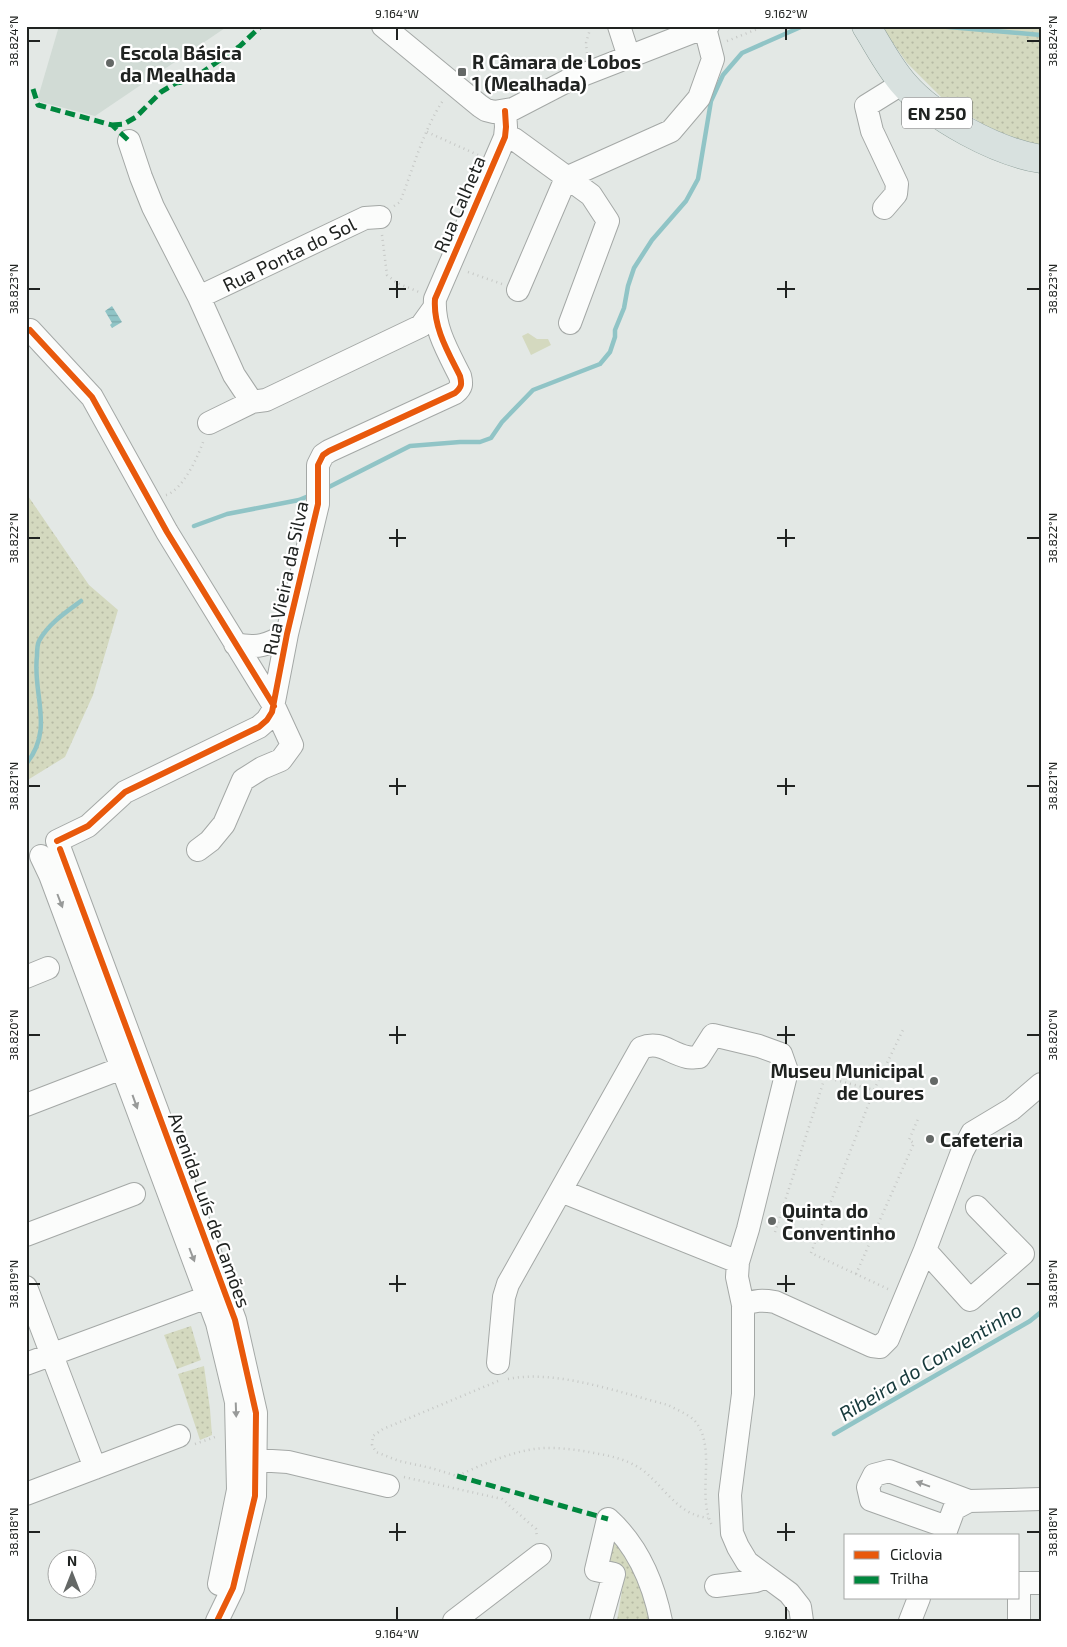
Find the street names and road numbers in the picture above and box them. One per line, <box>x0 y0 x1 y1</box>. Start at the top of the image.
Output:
road number: EN 250 <box>902 98 972 128</box>
street label: Rua Calheta <box>428 152 490 256</box>
street label: Rua Ponta do Sol <box>219 212 360 296</box>
street label: Rua Vieira da Silva <box>257 499 313 657</box>
street label: Avenida Luís de Camões <box>164 1109 256 1311</box>

